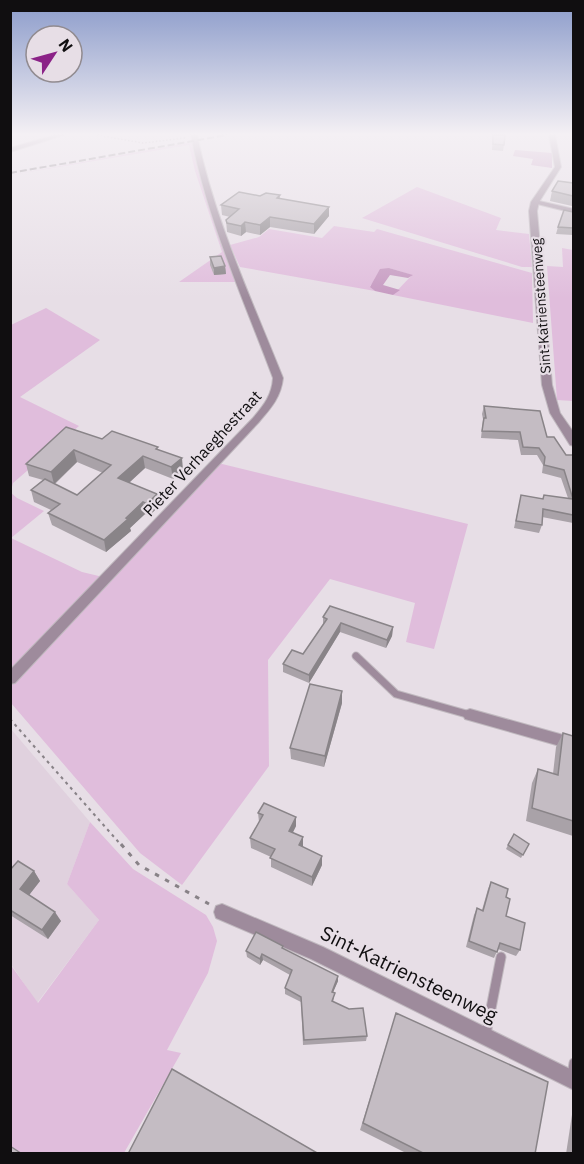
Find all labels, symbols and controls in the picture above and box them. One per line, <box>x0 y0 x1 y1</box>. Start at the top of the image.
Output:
north arrow <box>24 24 84 84</box>
text: N <box>55 35 78 56</box>
street label: Sint-Katriensteenweg <box>527 237 555 374</box>
street label: Pieter Verhaeghestraat <box>138 386 266 520</box>
street label: Sint-Katriensteenweg <box>316 919 503 1028</box>

